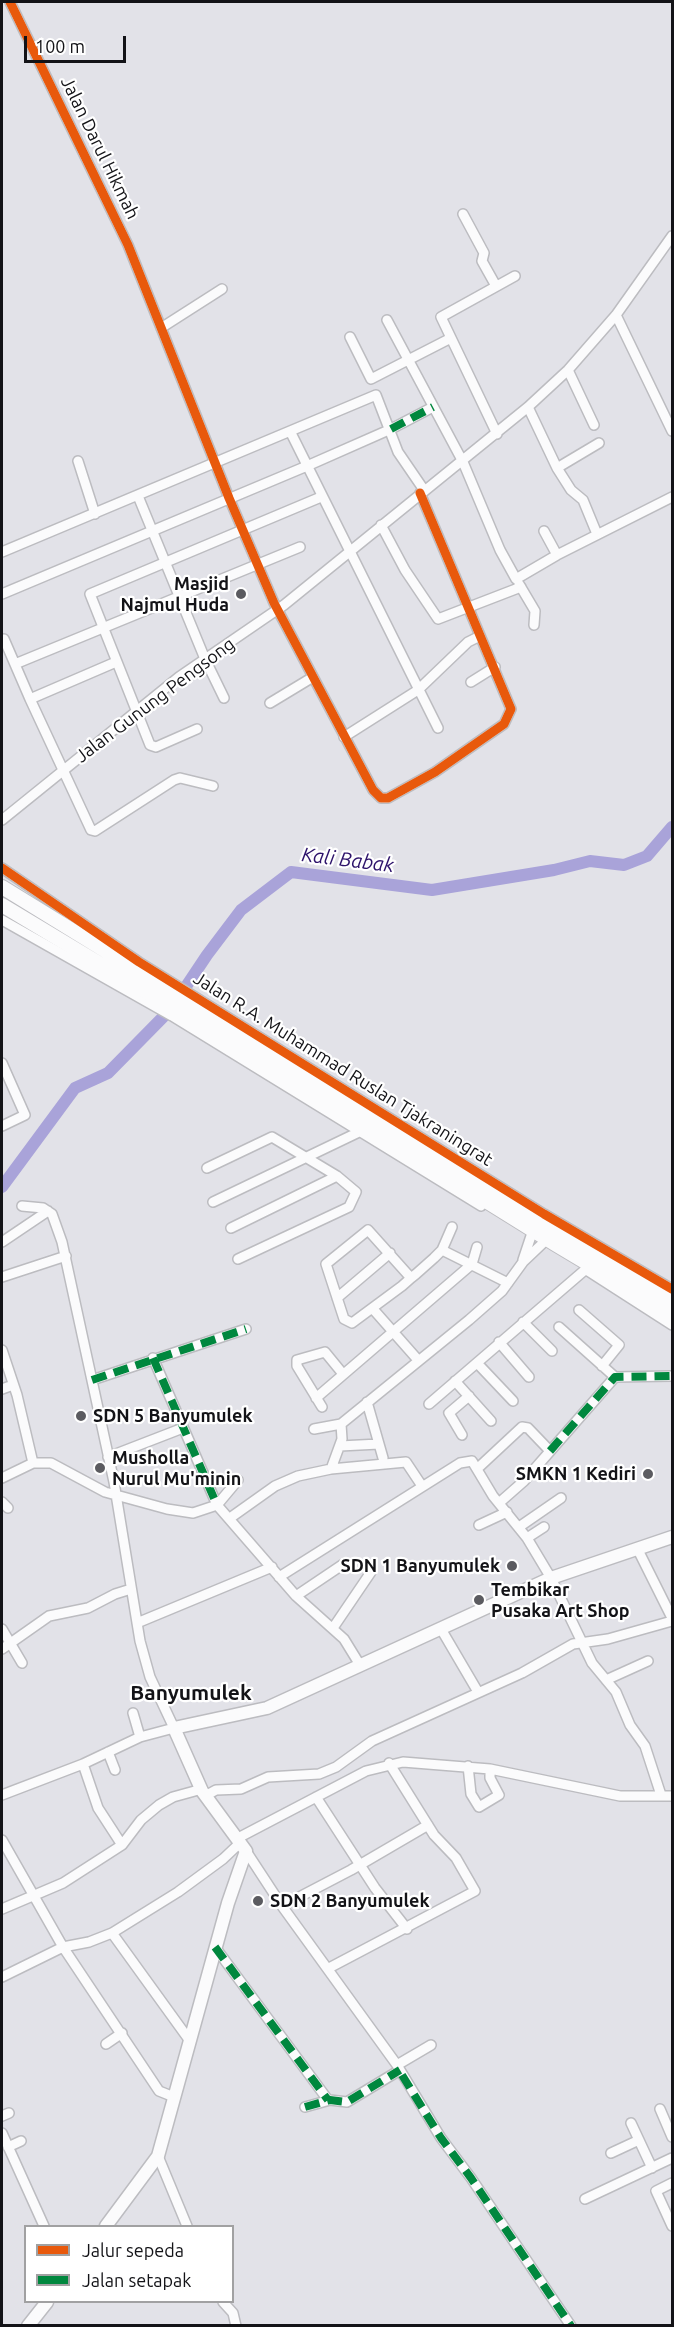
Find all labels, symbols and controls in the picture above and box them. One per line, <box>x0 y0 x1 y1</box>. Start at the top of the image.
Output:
scale bar <box>27 24 129 62</box>
text: 100 m <box>35 36 85 56</box>
street label: Jalan Darul Hikmah <box>56 73 144 223</box>
place label: Masjid Najmul Huda <box>121 573 229 616</box>
marker: Masjid Najmul Huda <box>234 587 248 601</box>
street label: Jalan Gunung Pengsong <box>71 633 239 767</box>
water label: Kali Babak <box>300 842 396 878</box>
street label: Jalan R.A. Muhammad Ruslan Tjakraningrat <box>189 967 497 1171</box>
place label: SDN 5 Banyumulek <box>93 1405 252 1427</box>
marker: SDN 5 Banyumulek <box>74 1409 88 1423</box>
place label: Musholla Nurul Mu'minin <box>112 1447 241 1490</box>
marker: Musholla Nurul Mu'minin <box>93 1461 107 1475</box>
place label: SMKN 1 Kediri <box>516 1463 636 1485</box>
marker: SMKN 1 Kediri <box>641 1467 655 1481</box>
place label: SDN 1 Banyumulek <box>341 1555 500 1577</box>
marker: SDN 1 Banyumulek <box>505 1559 519 1573</box>
place label: Tembikar Pusaka Art Shop <box>491 1579 630 1622</box>
marker: Tembikar Pusaka Art Shop <box>472 1593 486 1607</box>
district label: Banyumulek <box>130 1680 252 1706</box>
place label: SDN 2 Banyumulek <box>270 1890 429 1912</box>
marker: SDN 2 Banyumulek <box>251 1894 265 1908</box>
legend <box>24 2225 234 2303</box>
text: Jalur sepeda <box>82 2240 184 2260</box>
text: Jalan setapak <box>82 2270 191 2290</box>

